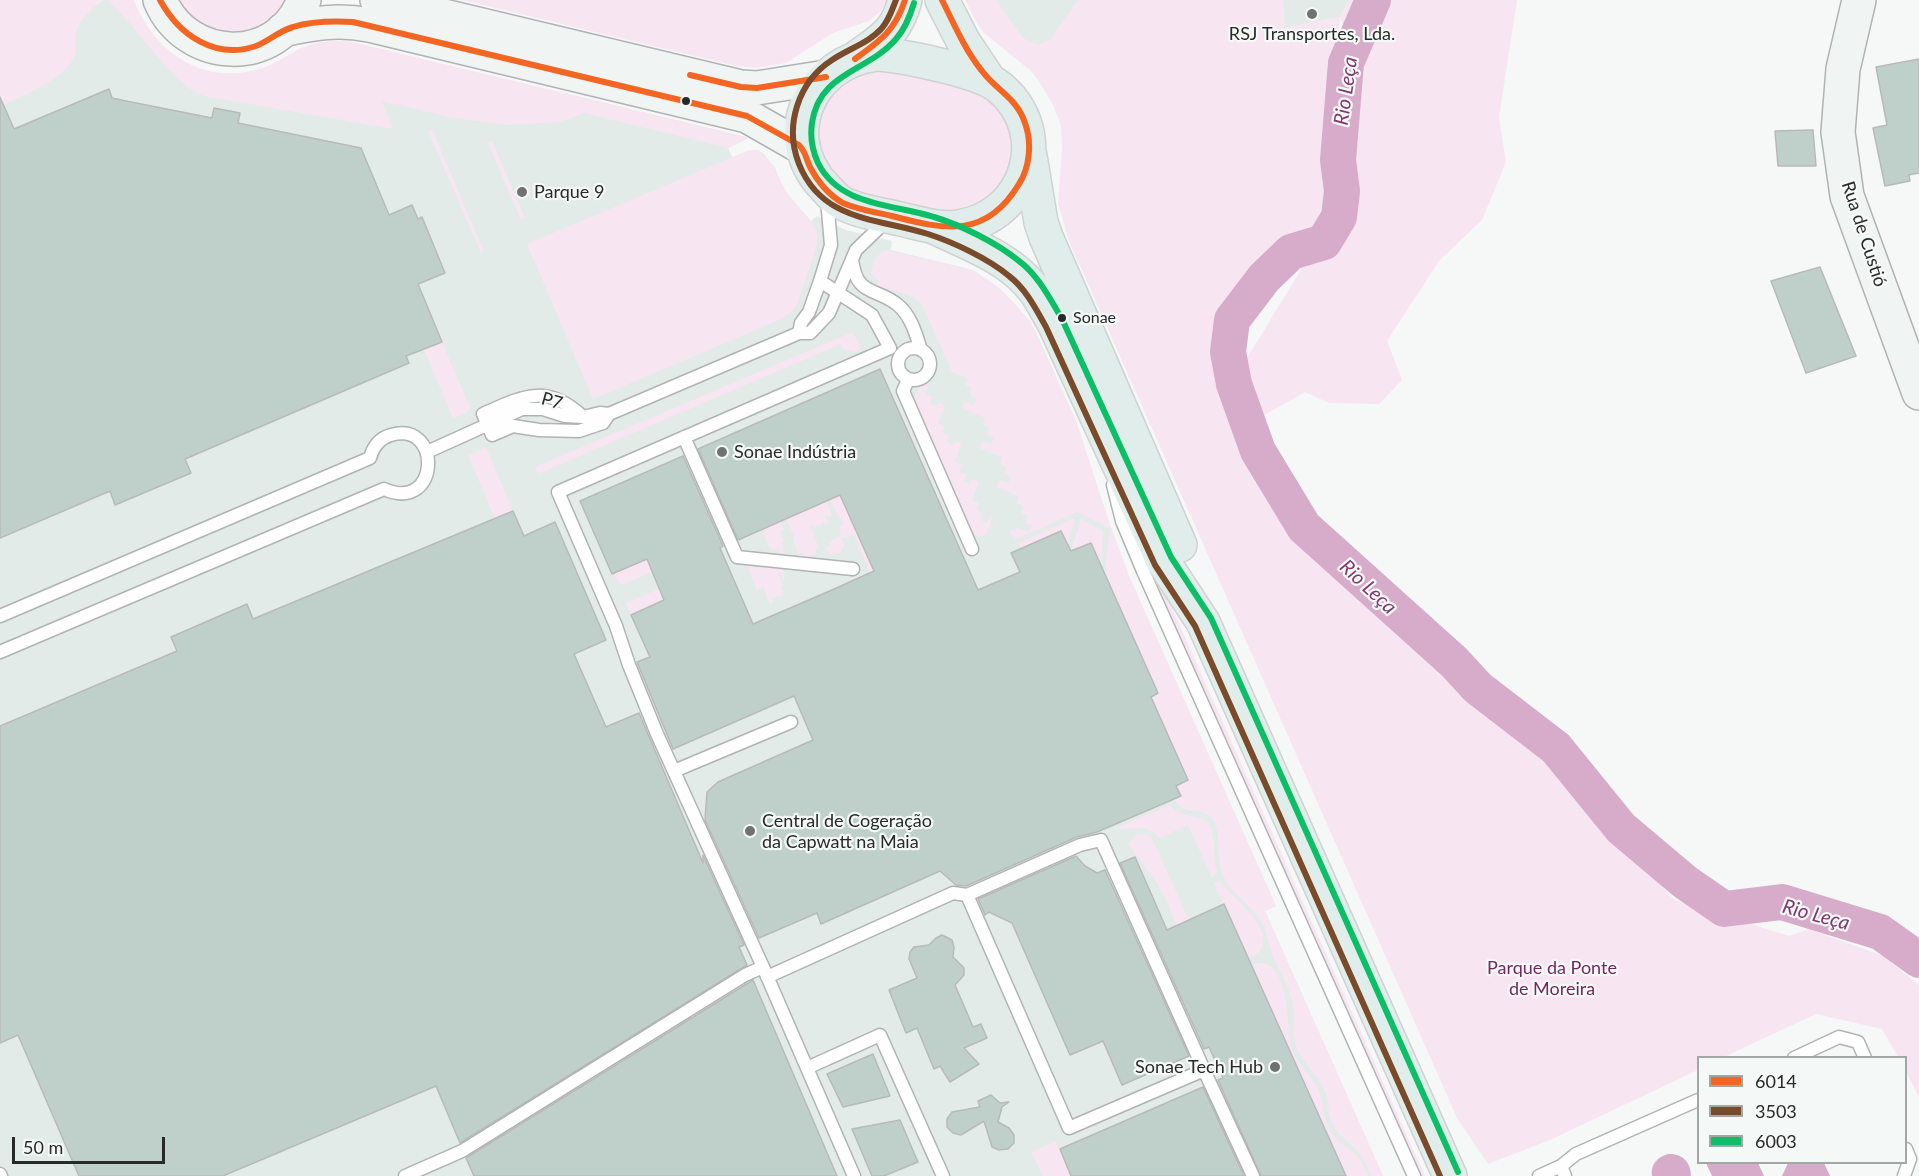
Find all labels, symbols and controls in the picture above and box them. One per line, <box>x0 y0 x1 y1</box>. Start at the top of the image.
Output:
marker: RSJ Transportes, Lda. <box>1305 7 1319 21</box>
place label: RSJ Transportes, Lda. <box>1229 23 1395 45</box>
water label: Rio Leça <box>1329 55 1363 127</box>
unlabelled marker <box>680 95 692 107</box>
street label: Rua de Custió <box>1837 179 1891 289</box>
place label: Parque 9 <box>534 181 604 203</box>
marker: Parque 9 <box>515 185 529 199</box>
place label: Sonae <box>1073 308 1116 328</box>
marker: Sonae <box>1056 312 1068 324</box>
street label: P7 <box>539 388 565 414</box>
place label: Sonae Indústria <box>734 441 856 463</box>
marker: Sonae Indústria <box>715 445 729 459</box>
water label: Rio Leça <box>1335 555 1401 619</box>
place label: Central de Cogeração da Capwatt na Maia <box>762 810 932 852</box>
marker: Central de Cogeração da Capwatt na Maia <box>743 824 757 838</box>
water label: Rio Leça <box>1780 895 1852 935</box>
park label: Parque da Ponte de Moreira <box>1487 957 1617 1000</box>
place label: Sonae Tech Hub <box>1135 1056 1263 1078</box>
legend <box>1697 1056 1907 1164</box>
marker: Sonae Tech Hub <box>1268 1060 1282 1074</box>
text: 6014 <box>1755 1070 1797 1092</box>
text: 3503 <box>1755 1100 1797 1122</box>
scale bar <box>15 1125 168 1163</box>
text: 6003 <box>1755 1130 1797 1152</box>
text: 50 m <box>23 1136 63 1158</box>

